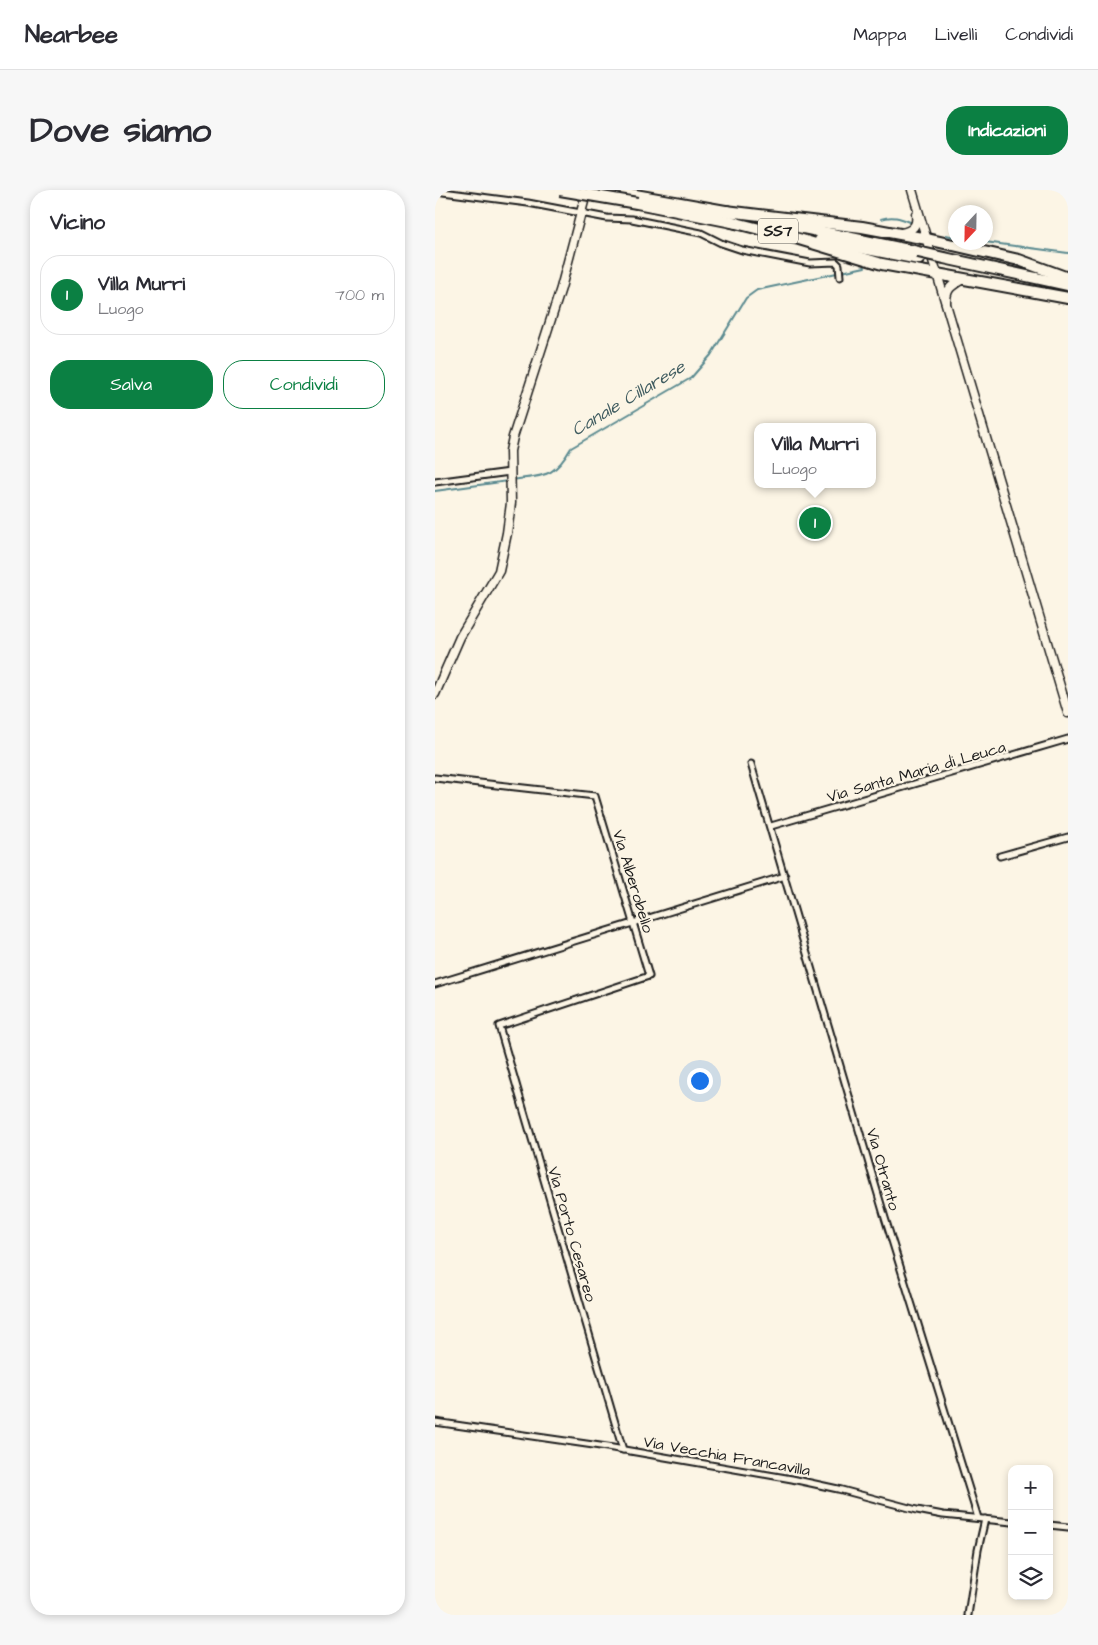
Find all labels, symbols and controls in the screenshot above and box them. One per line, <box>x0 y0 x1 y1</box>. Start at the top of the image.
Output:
text: Nearbee <box>25 18 118 52</box>
text: Mappa <box>853 22 907 47</box>
text: Livelli <box>935 22 977 47</box>
text: Condividi <box>1005 22 1073 47</box>
text: Dove siamo <box>30 106 211 155</box>
button: Indicazioni <box>946 106 1068 155</box>
north arrow <box>948 205 993 250</box>
text: Vicino <box>50 208 105 237</box>
road number: SS7 <box>758 218 798 244</box>
text: Villa Murri <box>98 271 185 298</box>
text: 1 <box>66 284 68 306</box>
text: 700 m <box>335 284 384 306</box>
text: Luogo <box>98 298 143 320</box>
water label: Canale Cillarese <box>567 354 691 442</box>
button: Salva <box>50 360 213 409</box>
button: Condividi <box>223 360 385 409</box>
popup <box>754 423 876 488</box>
text: Villa Murri <box>771 431 859 458</box>
text: Luogo <box>771 458 817 480</box>
pin: 1 <box>799 504 831 542</box>
street label: Via Santa Maria di Leuca <box>824 736 1008 808</box>
street label: Via Alberobello <box>607 827 659 936</box>
your location <box>687 1068 713 1094</box>
street label: Via Otranto <box>861 1126 905 1213</box>
street label: Via Porto Cesareo <box>542 1164 602 1304</box>
street label: Via Vecchia Francavilla <box>642 1430 812 1481</box>
map controls <box>1008 1465 1053 1600</box>
button: + <box>1008 1465 1053 1510</box>
button: − <box>1008 1510 1053 1555</box>
button: layers <box>1008 1555 1053 1600</box>

